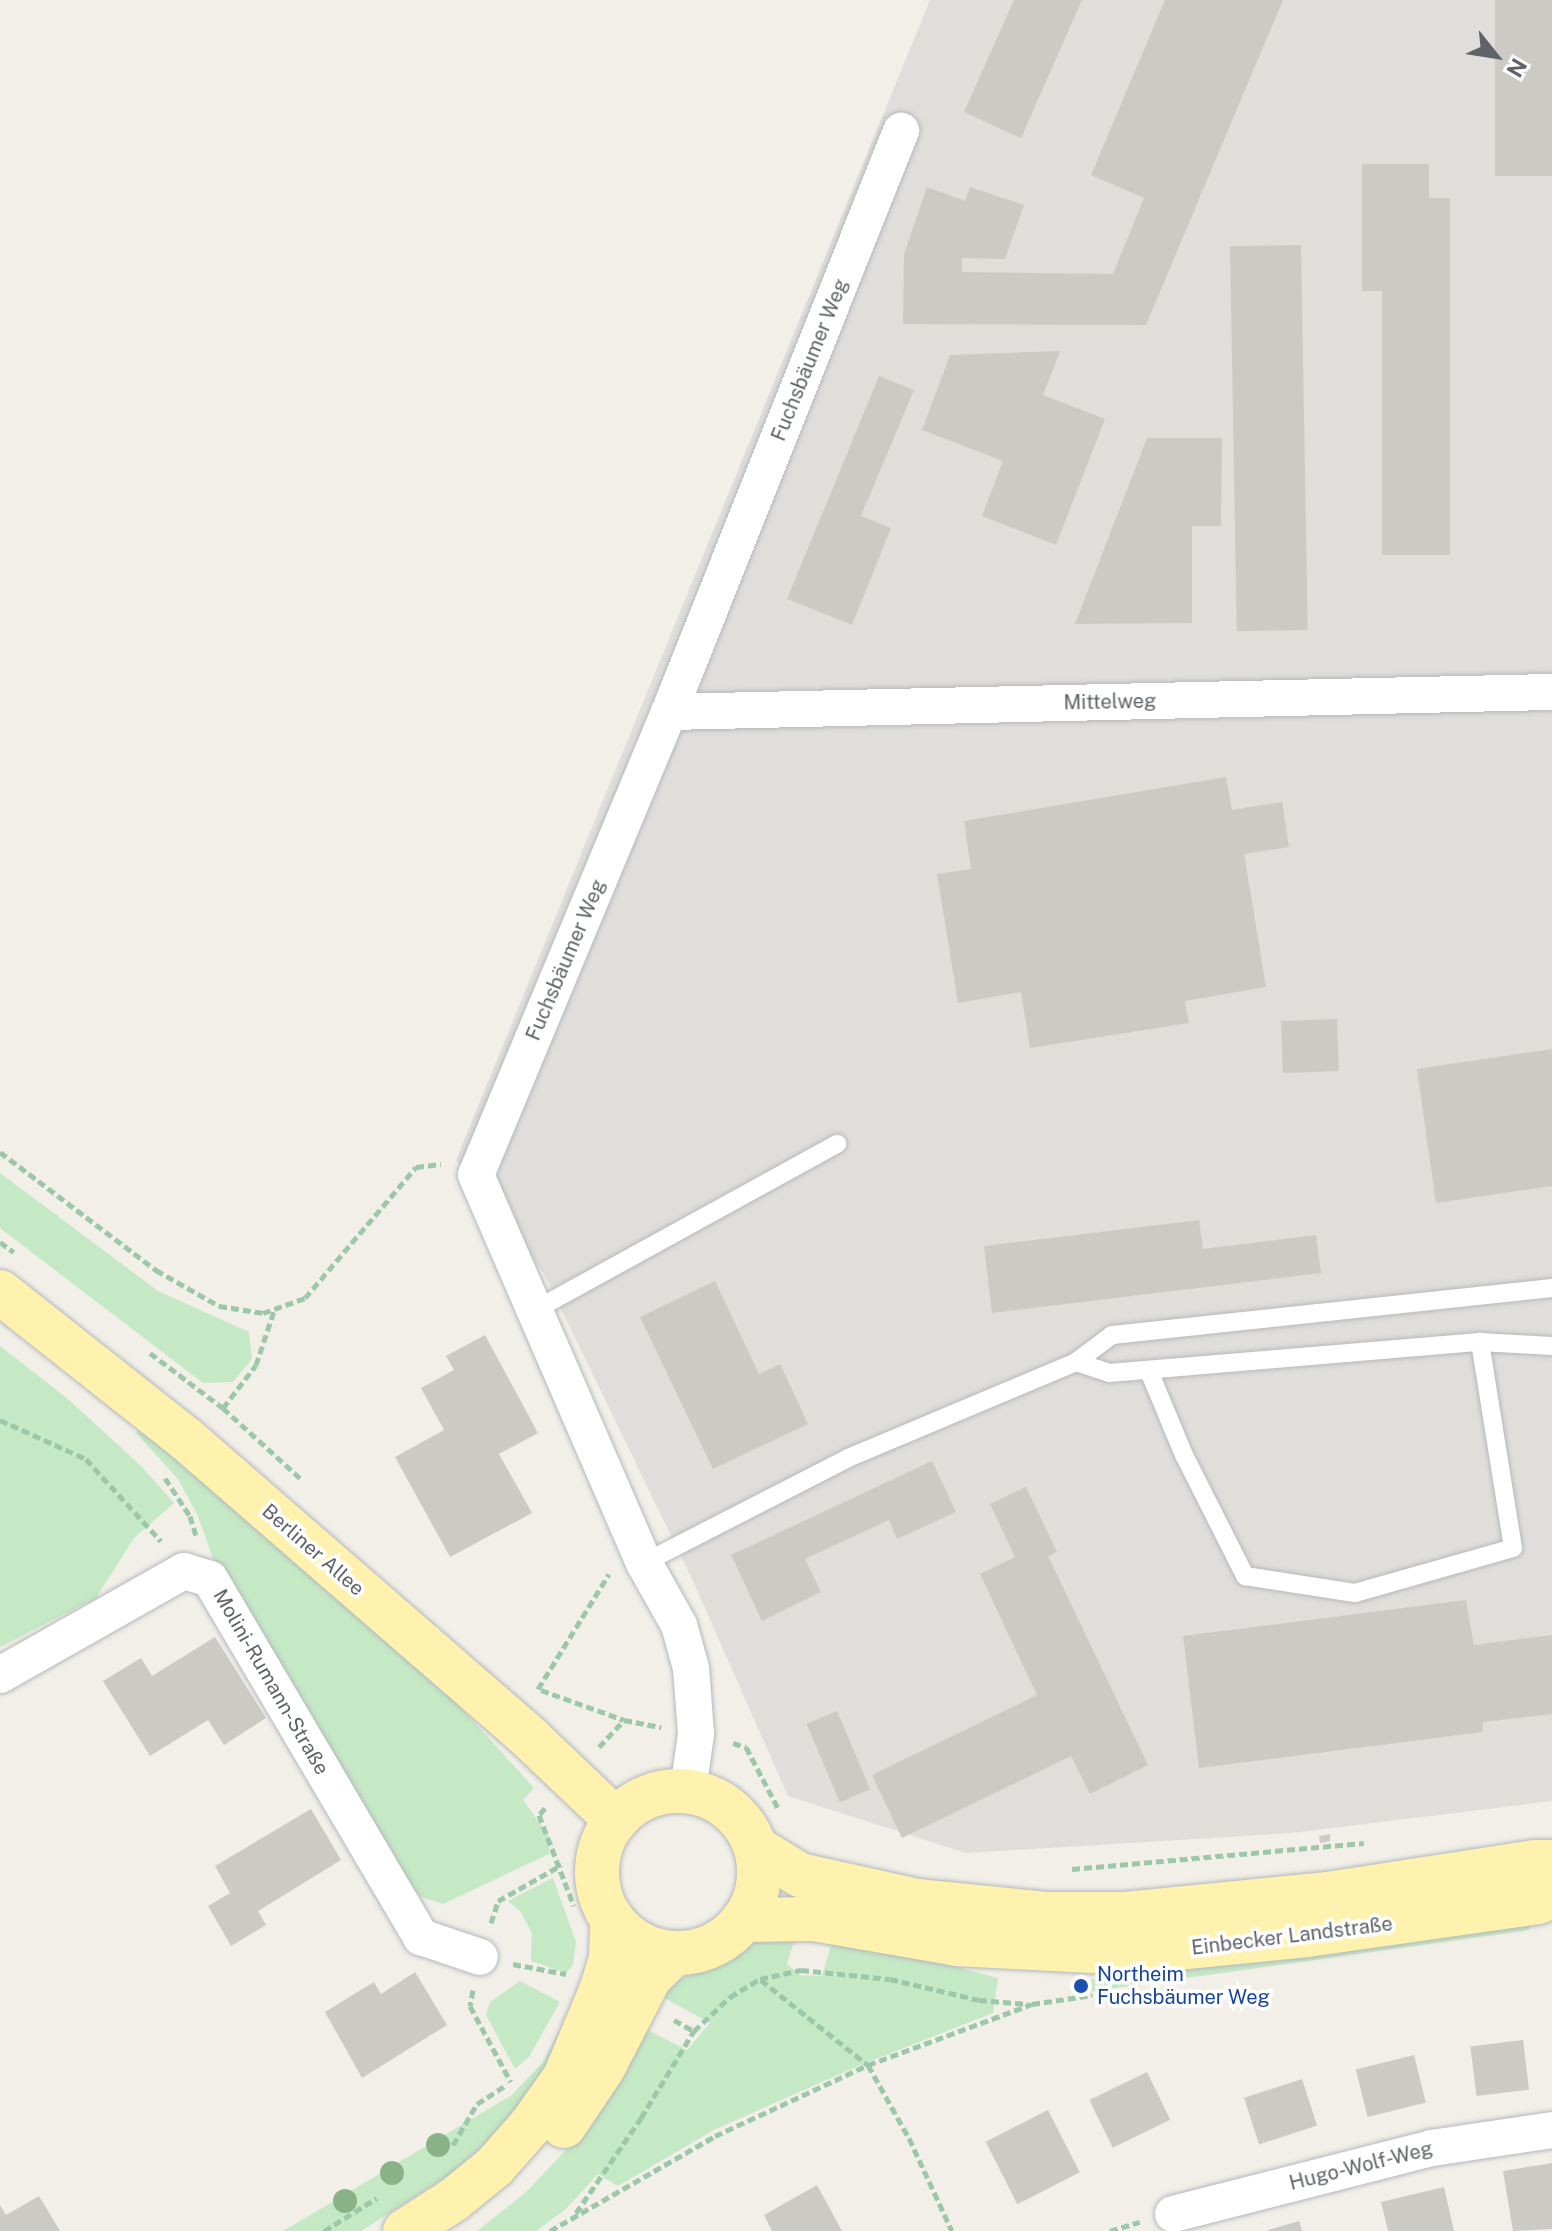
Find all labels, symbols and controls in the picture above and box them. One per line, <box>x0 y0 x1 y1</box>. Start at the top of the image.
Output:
north arrow <box>1456 16 1536 96</box>
text: N <box>1501 54 1532 82</box>
street label: Fuchsbäumer Weg <box>766 275 854 445</box>
street label: Mittelweg <box>1063 689 1157 715</box>
street label: Fuchsbäumer Weg <box>521 876 611 1044</box>
street label: Berliner Allee <box>257 1499 369 1601</box>
street label: Molini-Rumann-Straße <box>208 1585 334 1779</box>
street label: Einbecker Landstraße <box>1190 1912 1394 1960</box>
place label: Northeim Fuchsbäumer Weg <box>1097 1962 1270 2009</box>
marker: Northeim Fuchsbäumer Weg <box>1072 1977 1090 1995</box>
street label: Hugo-Wolf-Weg <box>1287 2137 1435 2195</box>

